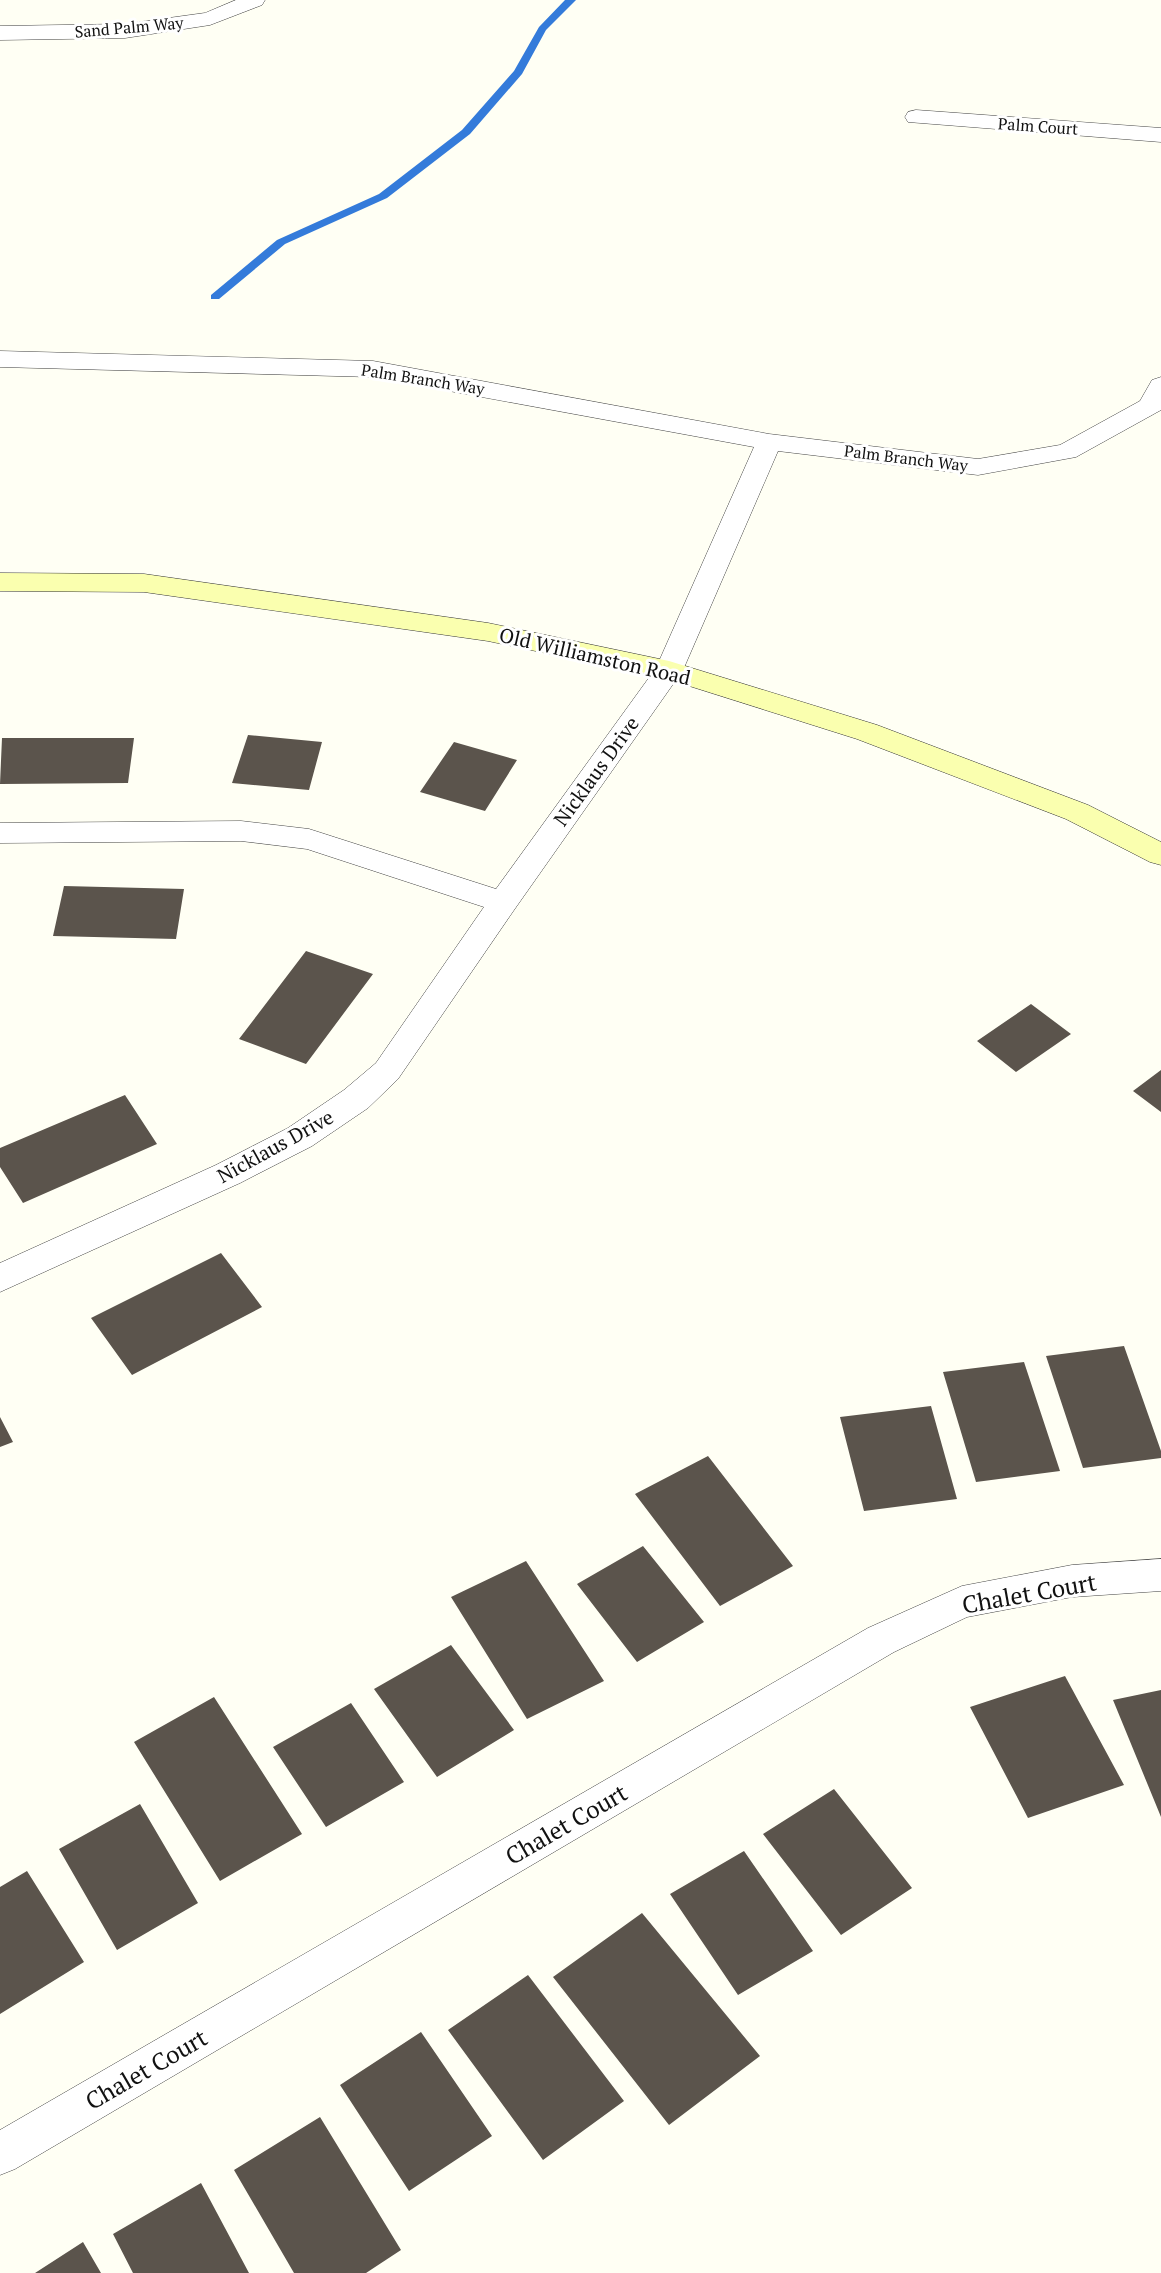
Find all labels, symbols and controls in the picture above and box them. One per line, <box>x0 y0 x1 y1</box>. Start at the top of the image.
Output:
street label: Sand Palm Way <box>74 11 185 43</box>
street label: Palm Court <box>997 112 1079 140</box>
street label: Palm Branch Way <box>360 358 487 400</box>
street label: Palm Branch Way <box>843 439 970 477</box>
street label: Old Williamston Road <box>497 621 693 691</box>
street label: Nicklaus Drive <box>547 711 645 831</box>
street label: Nicklaus Drive <box>212 1103 338 1189</box>
street label: Chalet Court <box>959 1565 1099 1621</box>
street label: Chalet Court <box>499 1776 633 1872</box>
street label: Chalet Court <box>79 2021 213 2117</box>

